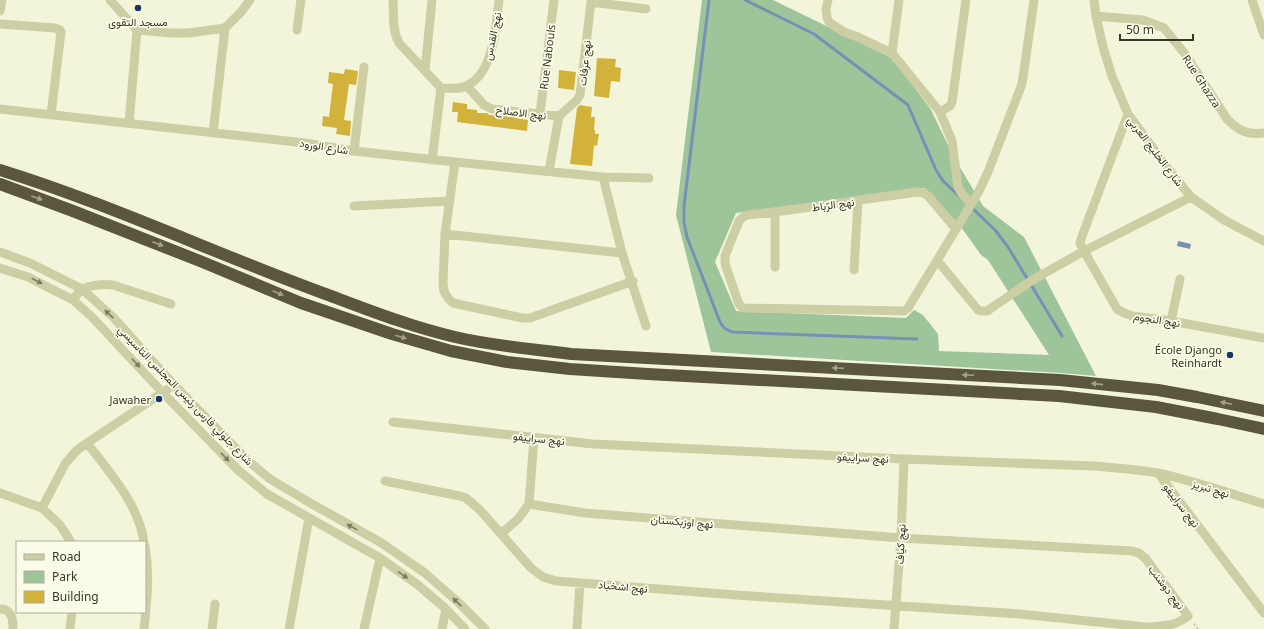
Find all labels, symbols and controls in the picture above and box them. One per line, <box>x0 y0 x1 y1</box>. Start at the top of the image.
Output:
marker: مسجد التقوى <box>133 3 143 13</box>
street label: نهج القدس <box>480 10 505 62</box>
place label: مسجد التقوى <box>108 14 168 29</box>
scale bar <box>1120 16 1193 42</box>
text: 50 m <box>1126 21 1154 38</box>
street label: Rue Nabouls <box>536 24 558 90</box>
street label: نهج عرفات <box>574 39 595 87</box>
street label: Rue Ghazza <box>1179 52 1225 110</box>
street label: نهج الاصلاح <box>495 101 547 124</box>
street label: شارع الخليج العربي <box>1122 113 1187 191</box>
street label: شارع الورود <box>298 135 350 158</box>
street label: نهج الرّباط <box>811 194 855 215</box>
one-way arrow <box>31 195 43 201</box>
one-way arrow <box>152 242 164 248</box>
one-way arrow <box>31 278 42 285</box>
one-way arrow <box>273 291 285 297</box>
street label: نهج النجوم <box>1132 308 1182 331</box>
one-way arrow <box>104 309 114 319</box>
street label: شارع جلولي فارس رئيس المجلس التاسيسي <box>113 322 257 470</box>
one-way arrow <box>395 334 407 340</box>
place label: École Django Reinhardt <box>1155 342 1222 370</box>
marker: École Django Reinhardt <box>1225 350 1235 360</box>
one-way arrow <box>131 358 140 368</box>
one-way arrow <box>831 365 844 371</box>
one-way arrow <box>961 372 974 378</box>
one-way arrow <box>1091 381 1103 387</box>
place label: Jawaher <box>108 392 151 407</box>
marker: Jawaher <box>154 394 164 404</box>
one-way arrow <box>1220 399 1232 405</box>
street label: نهج سراييفو <box>512 428 566 449</box>
street label: نهج سراييفو <box>837 448 889 467</box>
one-way arrow <box>221 452 230 462</box>
street label: نهج تبريز <box>1189 475 1232 502</box>
street label: نهج سراييفو <box>1160 480 1204 531</box>
street label: نهج اوزبكستان <box>650 511 714 532</box>
one-way arrow <box>346 523 358 530</box>
street label: نهج كياف <box>891 523 910 565</box>
legend <box>16 541 146 613</box>
text: Road <box>52 548 81 565</box>
street label: نهج دوشنب <box>1145 562 1189 613</box>
text: Park <box>52 568 78 585</box>
one-way arrow <box>398 571 409 579</box>
street label: نهج اشخباد <box>597 576 648 597</box>
text: Building <box>52 588 99 605</box>
one-way arrow <box>453 598 462 607</box>

